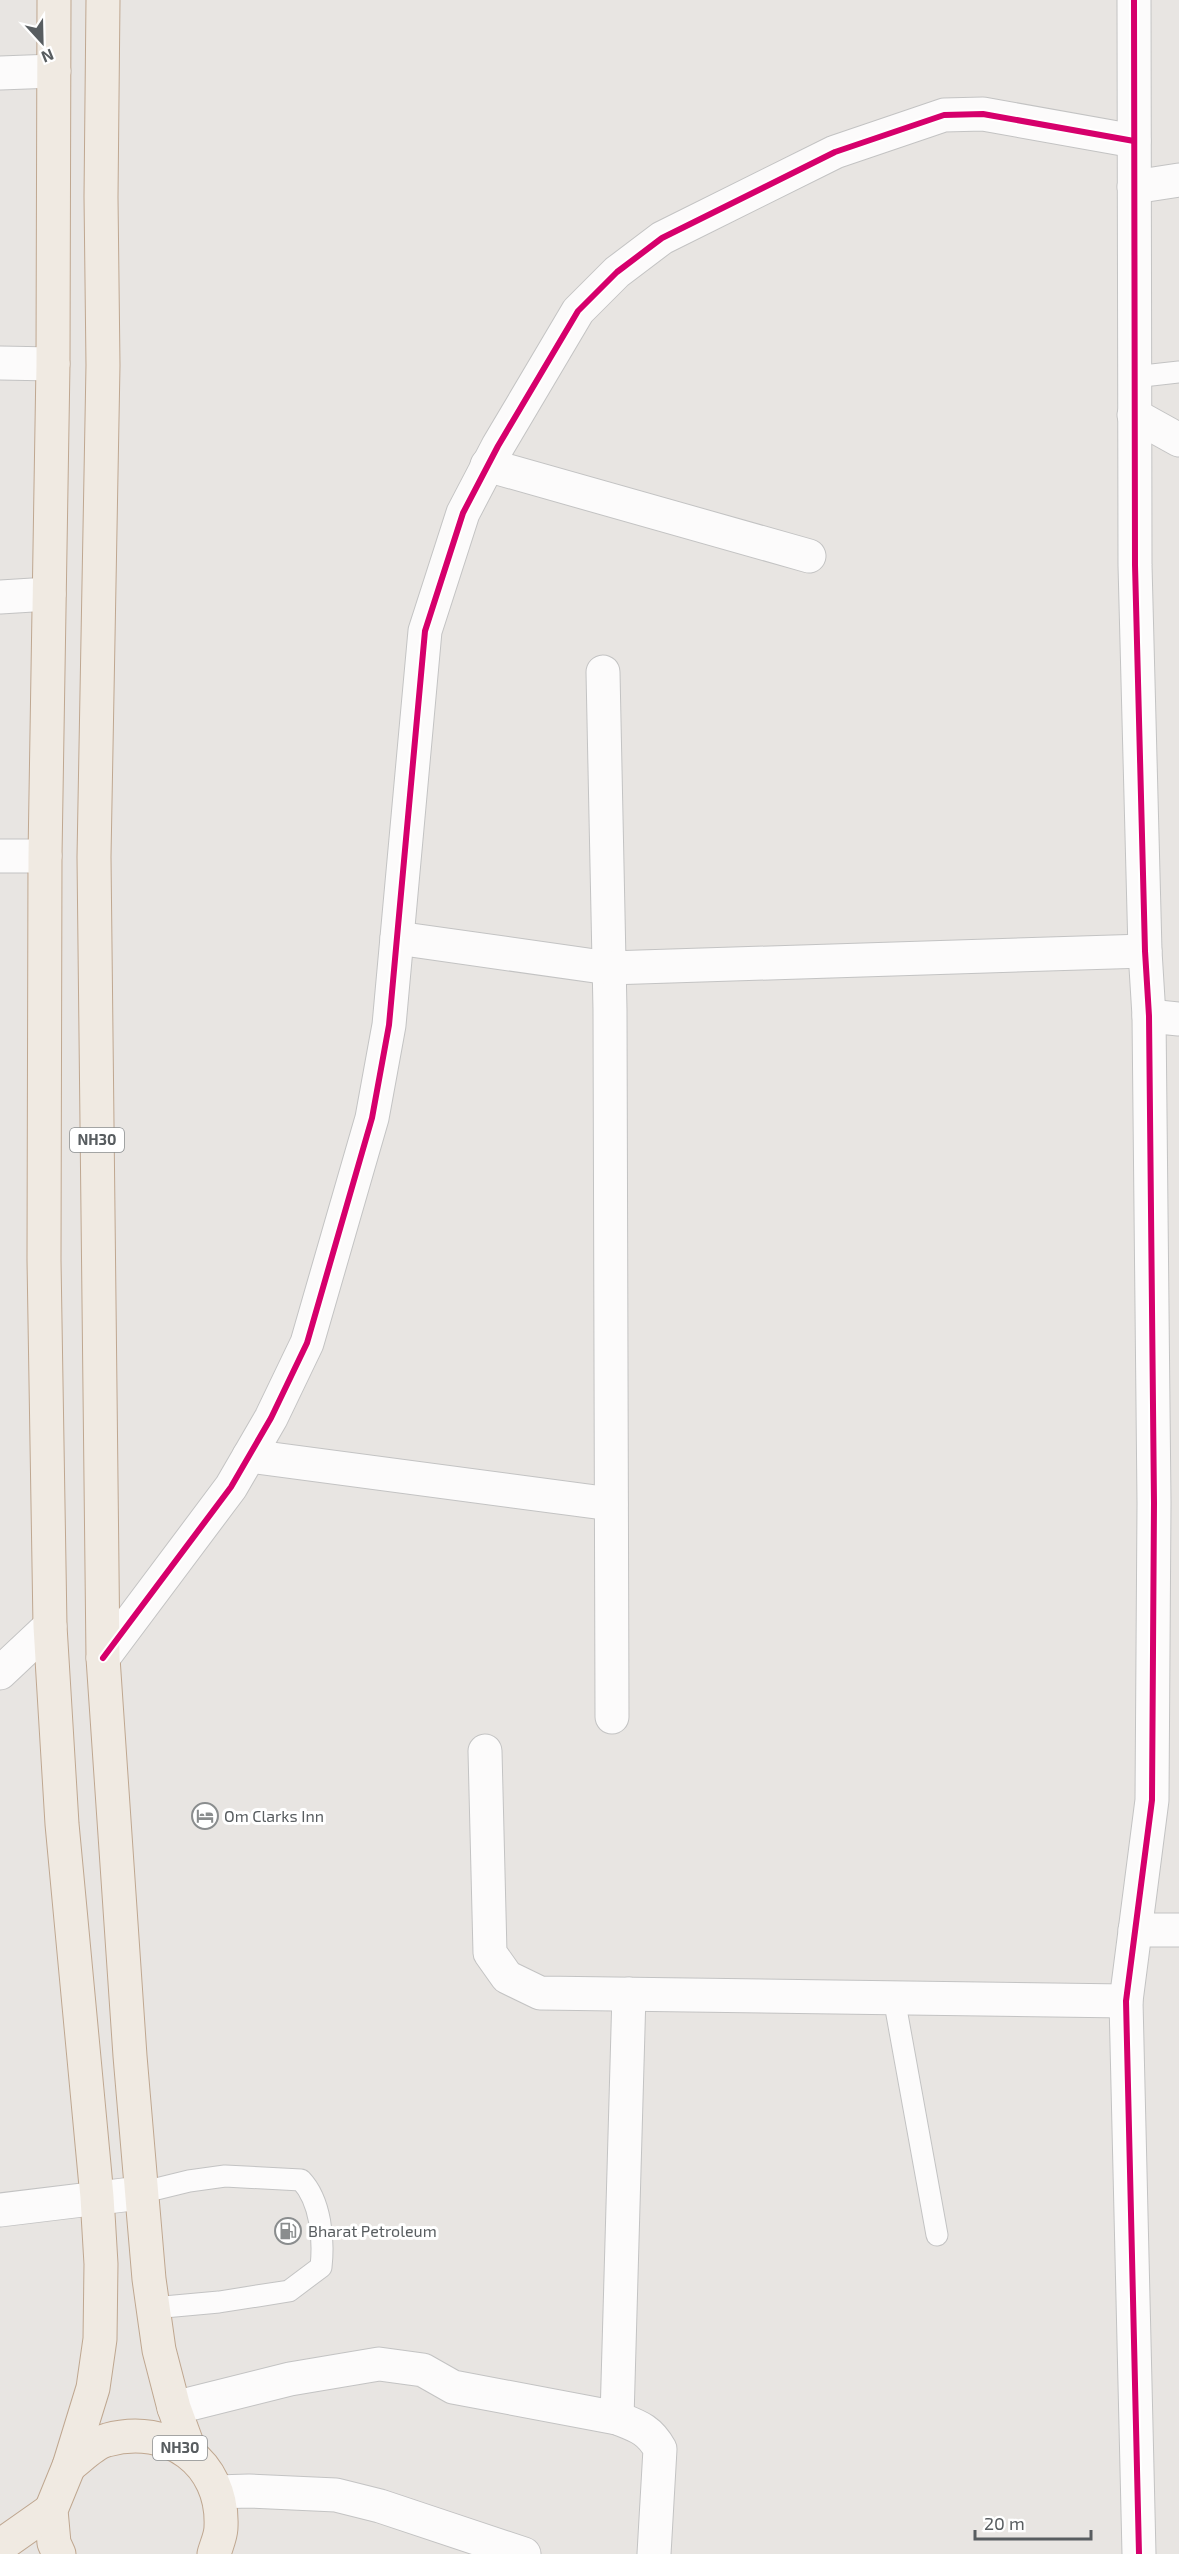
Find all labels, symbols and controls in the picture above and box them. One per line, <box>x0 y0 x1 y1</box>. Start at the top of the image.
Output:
north arrow <box>12 12 72 72</box>
text: N <box>39 45 57 67</box>
road number: NH30 <box>70 1128 124 1152</box>
hotel icon: Om Clarks Inn <box>190 1801 220 1831</box>
place label: Om Clarks Inn <box>224 1806 324 1825</box>
fuel station icon: Bharat Petroleum <box>273 2216 303 2246</box>
place label: Bharat Petroleum <box>308 2221 437 2240</box>
road number: NH30 <box>153 2436 207 2460</box>
scale bar <box>975 2503 1090 2541</box>
text: 20 m <box>984 2512 1025 2534</box>

